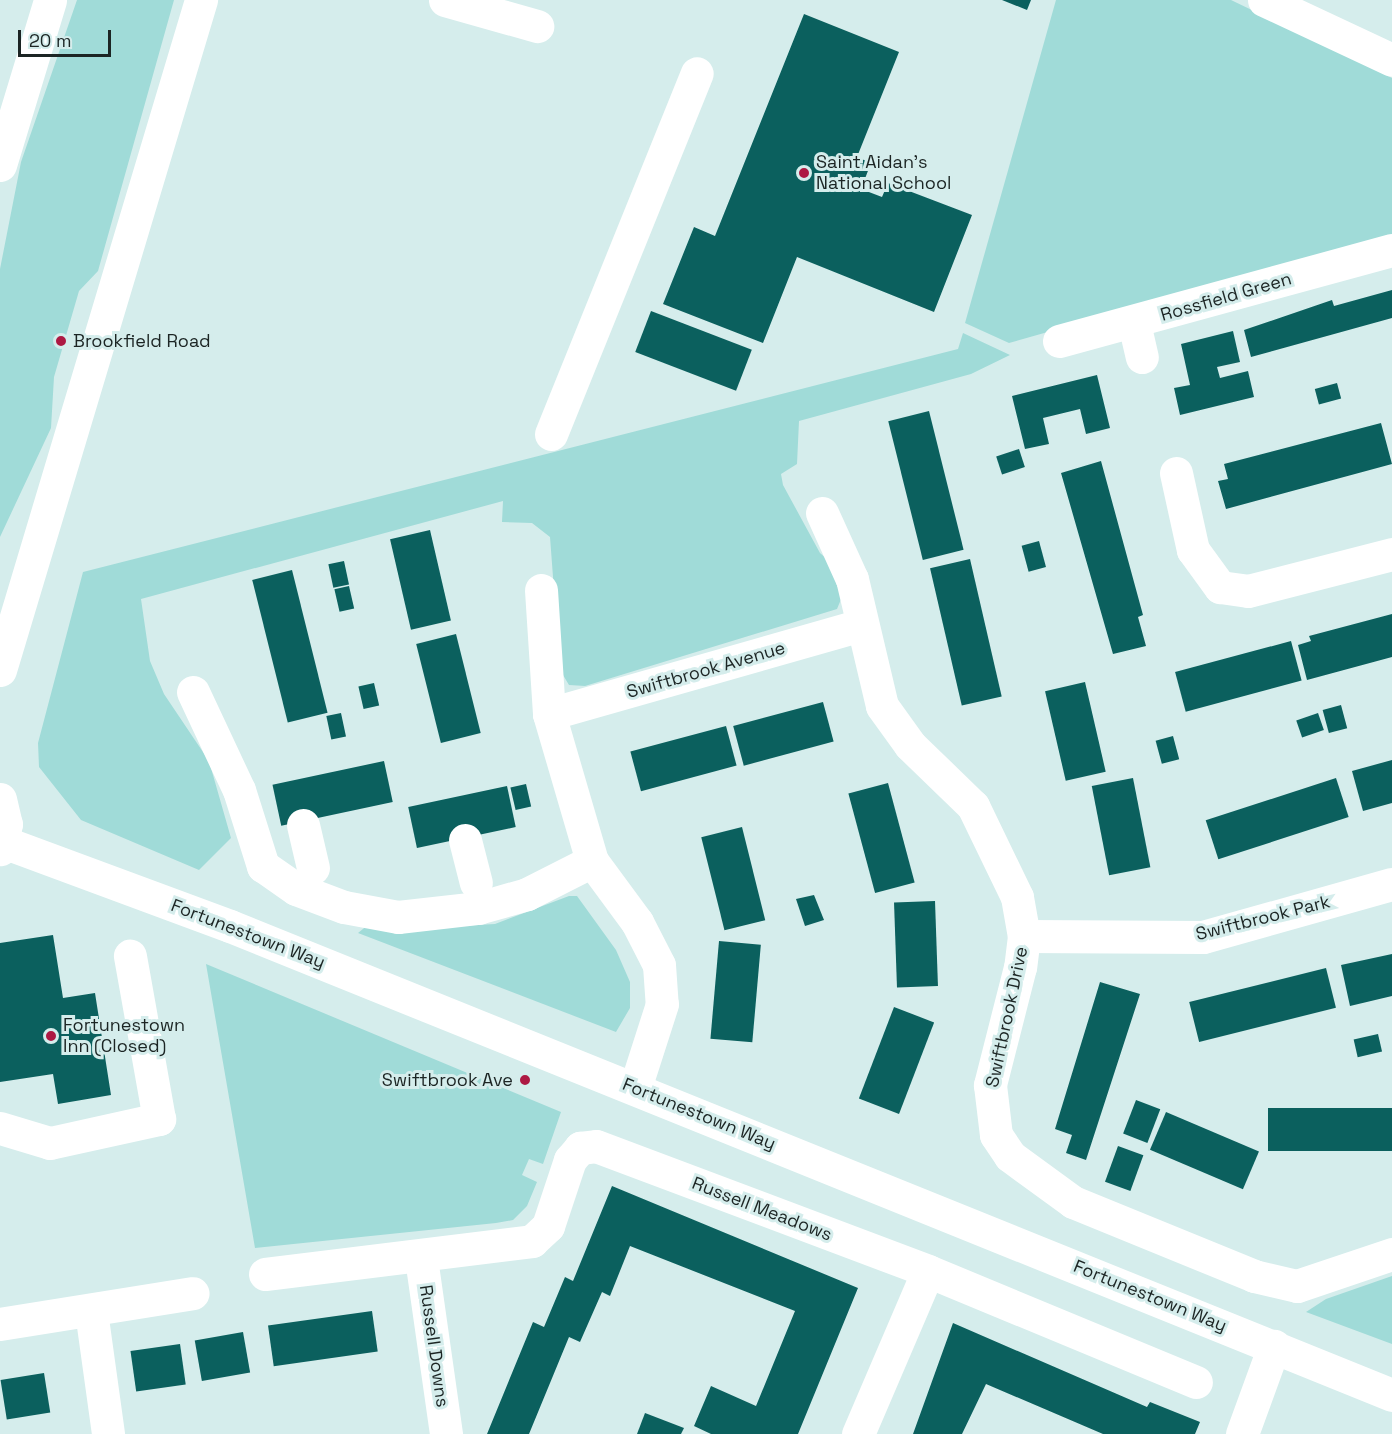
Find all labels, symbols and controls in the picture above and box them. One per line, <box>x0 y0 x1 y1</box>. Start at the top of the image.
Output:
scale bar <box>21 18 114 56</box>
text: 20 m <box>29 29 72 52</box>
place label: Saint Aidan's National School <box>816 152 951 195</box>
marker: Saint Aidan's National School <box>797 166 811 180</box>
street label: Rossfield Green <box>1158 268 1294 326</box>
place label: Brookfield Road <box>73 330 211 352</box>
marker: Brookfield Road <box>54 334 68 348</box>
street label: Swiftbrook Avenue <box>624 637 788 703</box>
street label: Swiftbrook Park <box>1194 891 1332 945</box>
street label: Fortunestown Way <box>168 895 328 973</box>
street label: Swiftbrook Drive <box>982 945 1032 1089</box>
place label: Fortunestown Inn (Closed) <box>63 1015 185 1058</box>
marker: Fortunestown Inn (Closed) <box>44 1029 58 1043</box>
place label: Swiftbrook Ave <box>382 1069 513 1091</box>
marker: Swiftbrook Ave <box>518 1073 532 1087</box>
street label: Fortunestown Way <box>619 1073 779 1155</box>
street label: Russell Meadows <box>689 1172 835 1246</box>
street label: Fortunestown Way <box>1070 1255 1230 1337</box>
street label: Russell Downs <box>415 1283 453 1409</box>

